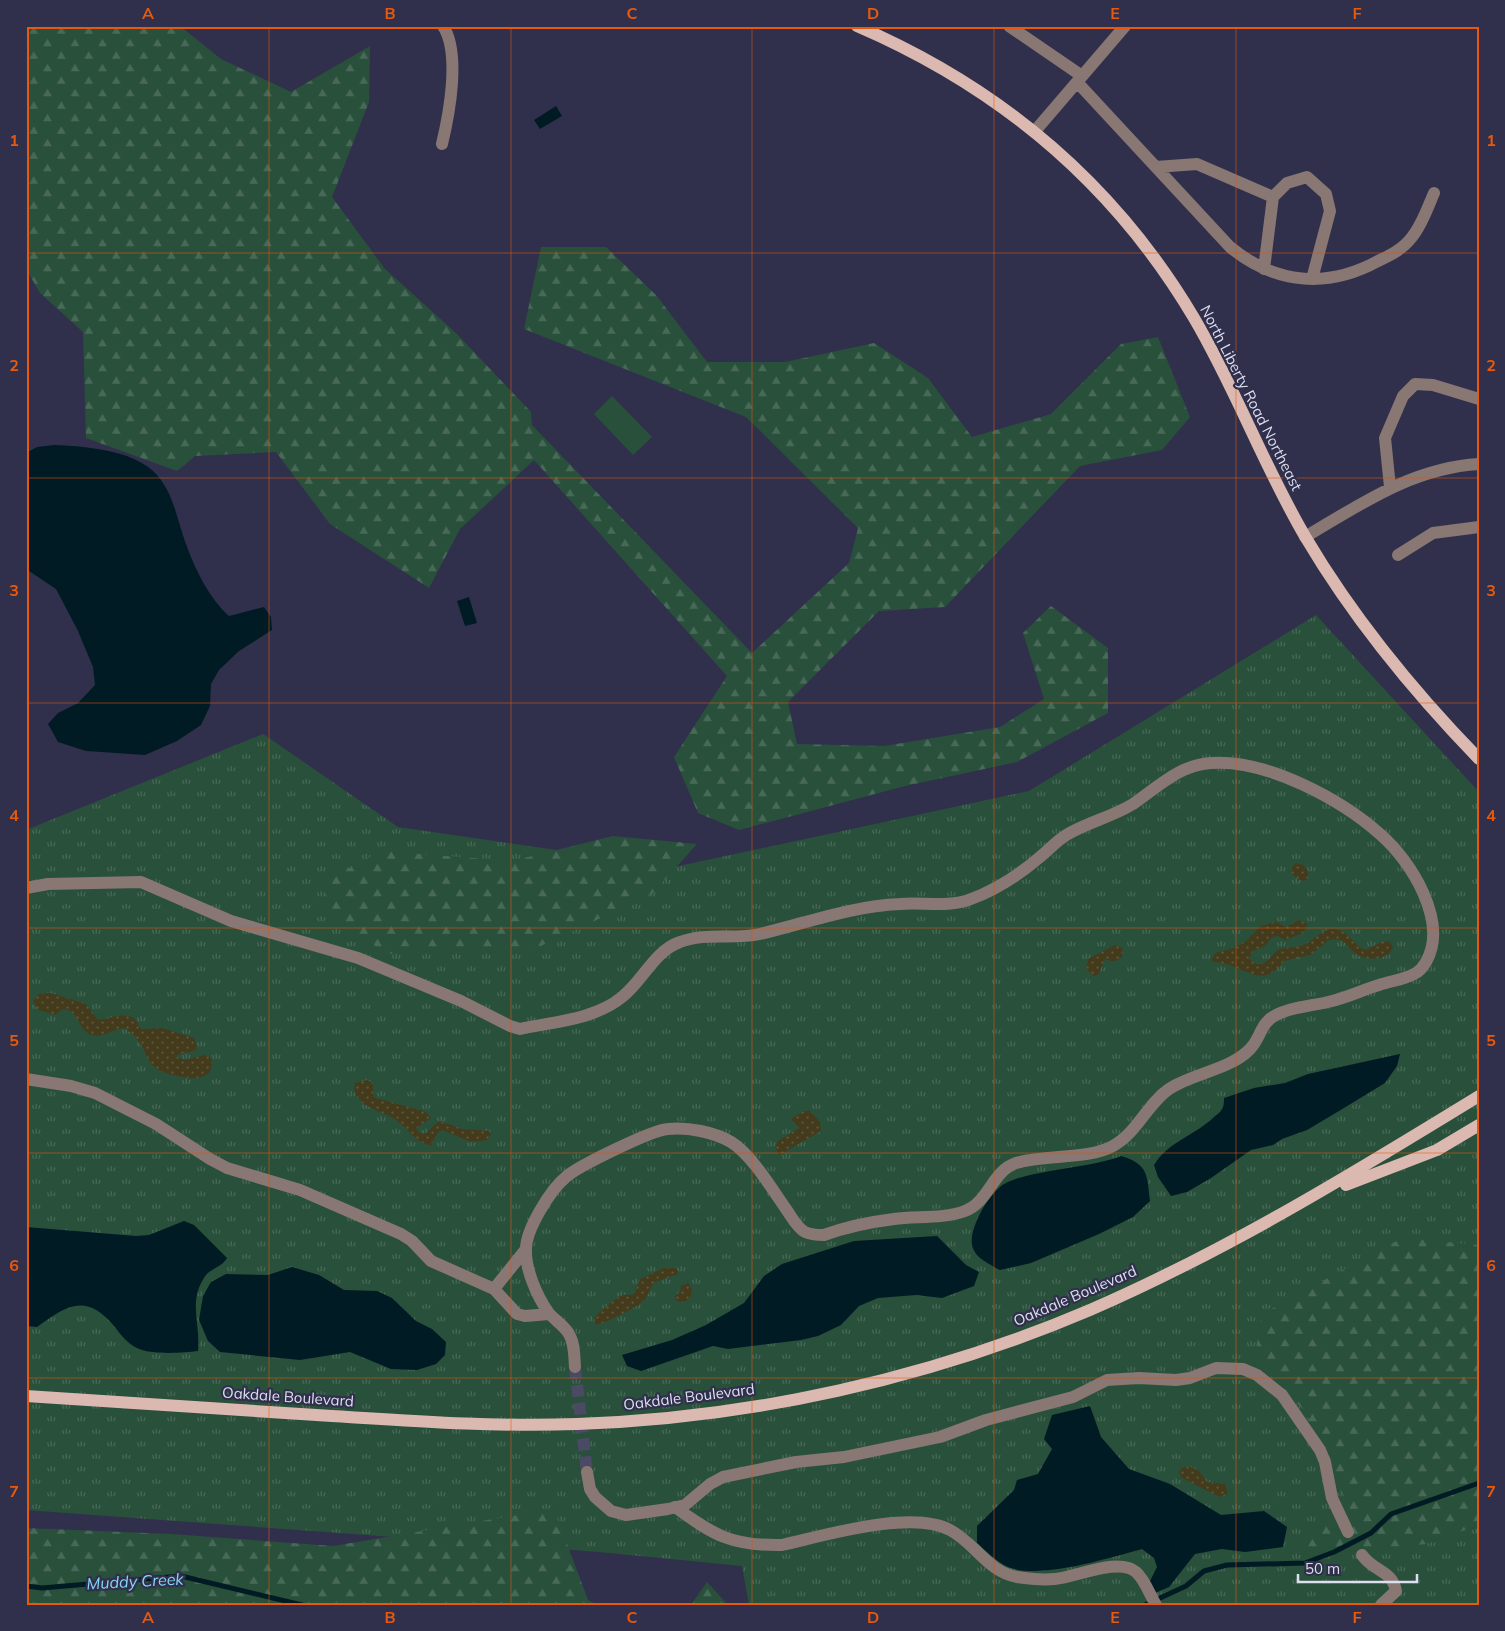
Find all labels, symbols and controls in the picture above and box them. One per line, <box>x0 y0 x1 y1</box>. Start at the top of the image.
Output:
text: A <box>142 3 154 23</box>
text: B <box>384 3 396 23</box>
text: C <box>627 3 638 23</box>
text: D <box>867 3 879 23</box>
text: E <box>1110 3 1120 23</box>
text: F <box>1352 3 1362 23</box>
text: 1 <box>9 130 19 150</box>
text: 1 <box>1486 130 1496 150</box>
street label: North Liberty Road Northeast <box>1196 302 1307 494</box>
text: 2 <box>9 355 19 375</box>
text: 2 <box>1486 355 1496 375</box>
text: 3 <box>9 580 19 600</box>
text: 3 <box>1486 580 1496 600</box>
text: 4 <box>9 805 19 825</box>
text: 4 <box>1486 805 1496 825</box>
text: 5 <box>9 1030 19 1050</box>
text: 5 <box>1486 1030 1496 1050</box>
text: 6 <box>9 1255 19 1275</box>
text: 6 <box>1486 1255 1496 1275</box>
street label: Oakdale Boulevard <box>1010 1261 1139 1330</box>
street label: Oakdale Boulevard <box>622 1379 756 1414</box>
street label: Oakdale Boulevard <box>222 1382 355 1411</box>
text: 7 <box>9 1481 19 1501</box>
text: 7 <box>1486 1481 1496 1501</box>
scale bar <box>1298 1551 1416 1583</box>
text: 50 m <box>1305 1559 1340 1578</box>
water label: Muddy Creek <box>86 1568 185 1594</box>
text: A <box>142 1607 154 1627</box>
text: B <box>384 1607 396 1627</box>
text: C <box>627 1607 638 1627</box>
text: D <box>867 1607 879 1627</box>
text: E <box>1110 1607 1120 1627</box>
text: F <box>1352 1607 1362 1627</box>

